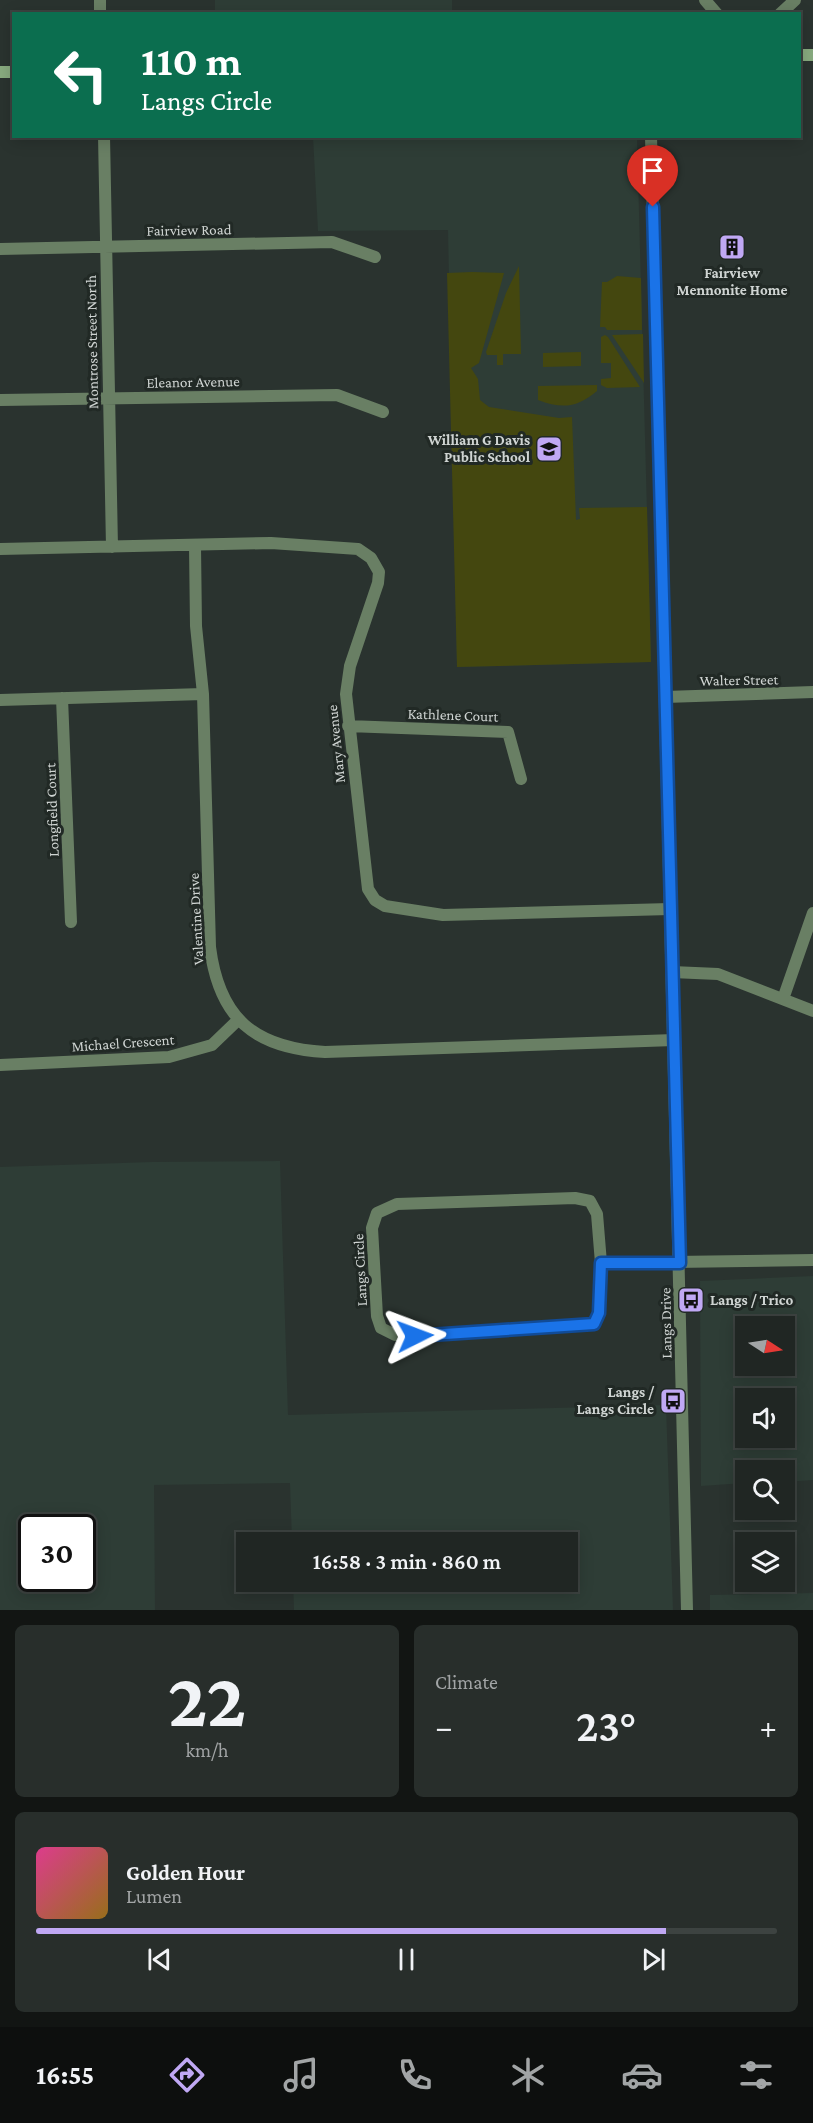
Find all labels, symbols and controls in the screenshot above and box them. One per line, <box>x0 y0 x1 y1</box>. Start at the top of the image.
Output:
icon: left <box>42 36 120 114</box>
text: 110 m <box>141 37 242 84</box>
text: Langs Circle <box>141 86 272 116</box>
pin <box>627 145 678 207</box>
icon: arrive <box>636 154 669 187</box>
street label: Fairview Road <box>146 221 232 239</box>
building icon: Fairview Mennonite Home <box>717 232 747 262</box>
place label: Fairview Mennonite Home <box>677 265 787 298</box>
street label: Montrose Street North <box>83 275 101 409</box>
street label: Eleanor Avenue <box>146 373 240 391</box>
place label: William G Davis Public School <box>427 432 531 465</box>
school or university icon: William G Davis Public School <box>534 434 564 464</box>
street label: Walter Street <box>699 671 780 689</box>
street label: Mary Avenue <box>324 704 349 784</box>
street label: Kathlene Court <box>407 705 500 725</box>
street label: Longfield Court <box>42 762 63 857</box>
street label: Valentine Drive <box>186 872 206 966</box>
street label: Michael Crescent <box>71 1031 176 1055</box>
street label: Langs Circle <box>350 1233 371 1307</box>
bus stop icon: Langs / Trico <box>676 1285 706 1315</box>
street label: Langs Drive <box>657 1287 676 1359</box>
place label: Langs / Trico <box>710 1292 793 1308</box>
position arrow <box>383 1304 447 1368</box>
north arrow <box>735 1316 795 1376</box>
map controls <box>735 1316 795 1592</box>
place label: Langs / Langs Circle <box>576 1384 655 1417</box>
bus stop icon: Langs / Langs Circle <box>658 1386 688 1416</box>
button: sound <box>735 1388 795 1448</box>
button: search <box>735 1460 795 1520</box>
speed limit sign: 30 <box>18 1514 96 1592</box>
button: layers <box>735 1532 795 1592</box>
text: 16:58 · 3 min · 860 m <box>313 1549 501 1574</box>
text: 22 <box>168 1656 246 1743</box>
text: Climate <box>435 1671 498 1693</box>
text: 23° <box>576 1701 636 1751</box>
text: − <box>435 1708 452 1745</box>
text: + <box>760 1708 777 1745</box>
text: km/h <box>185 1739 229 1761</box>
text: Golden Hour <box>126 1860 245 1885</box>
text: Lumen <box>126 1885 182 1907</box>
icon: previous <box>143 1943 176 1976</box>
icon: pause <box>390 1943 423 1976</box>
icon: next <box>637 1943 670 1976</box>
icon: directions <box>166 2054 208 2096</box>
icon: music <box>280 2054 322 2096</box>
icon: phone <box>394 2054 436 2096</box>
icon: climate <box>507 2054 549 2096</box>
icon: car <box>621 2054 663 2096</box>
icon: filters <box>735 2054 777 2096</box>
text: 16:55 <box>36 2060 94 2090</box>

